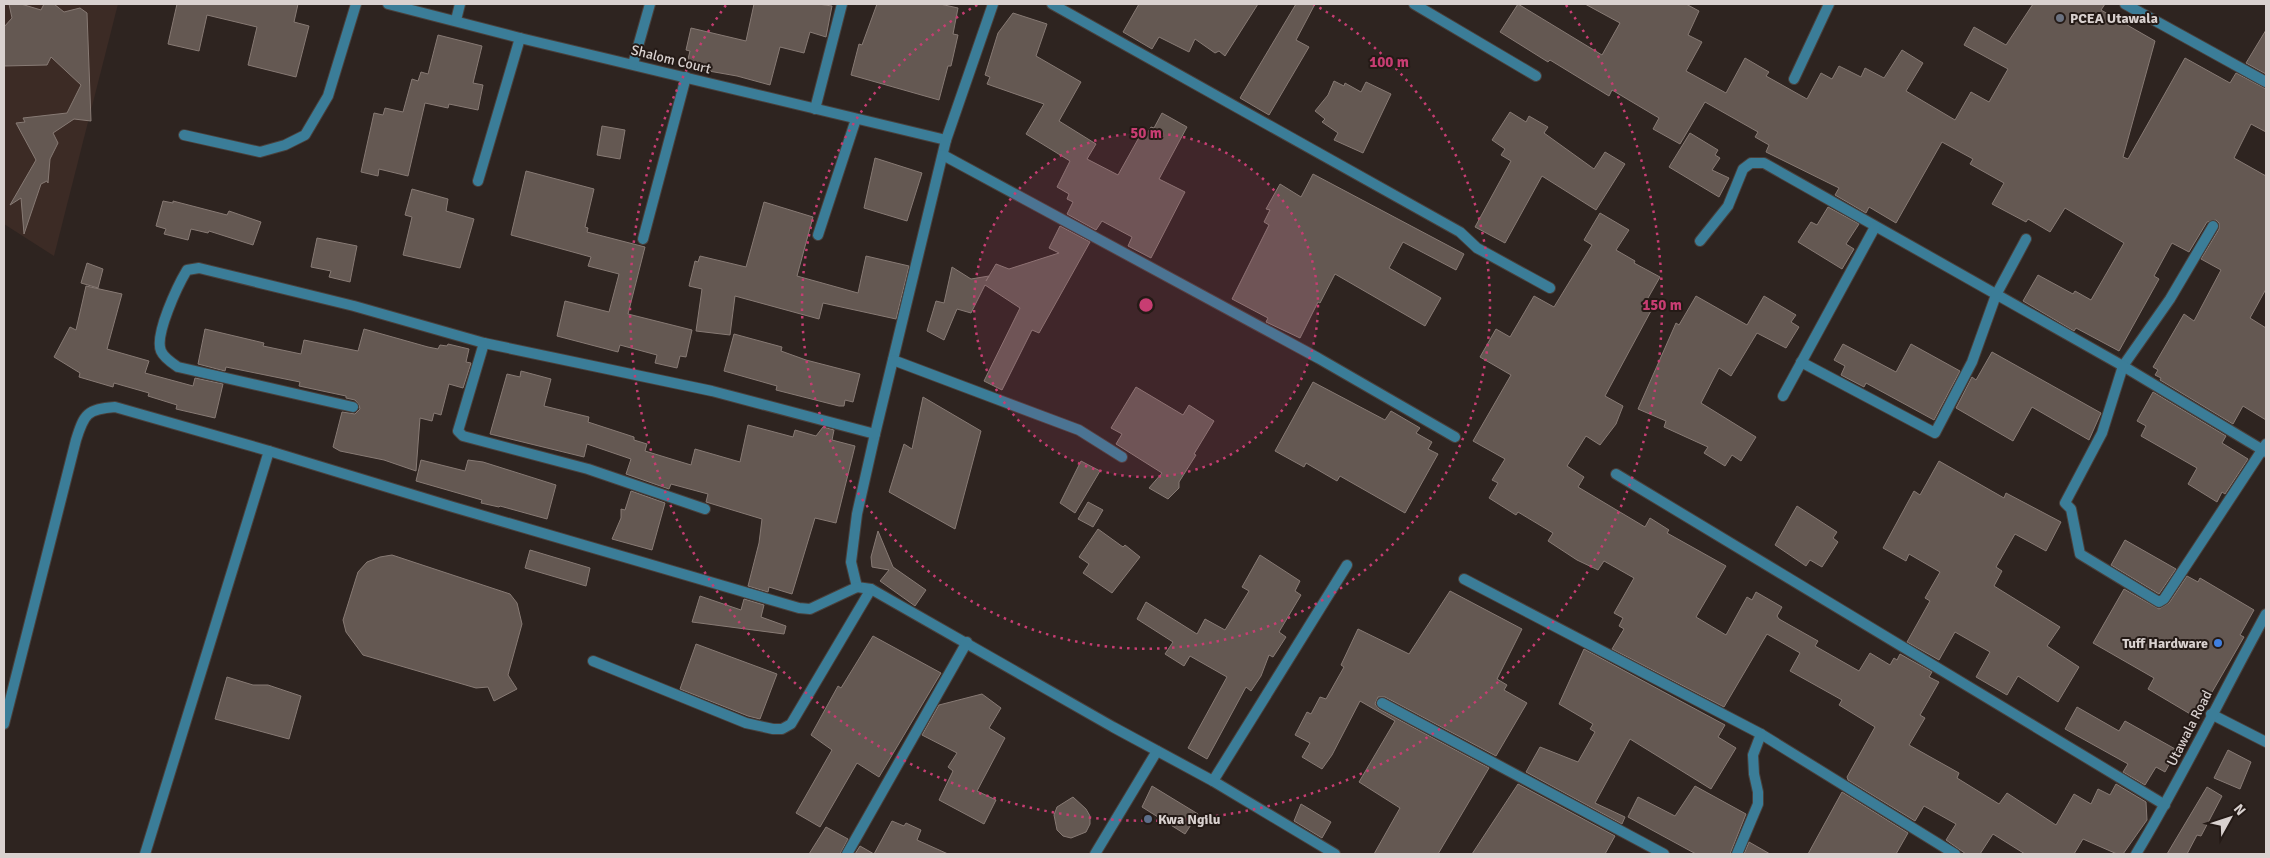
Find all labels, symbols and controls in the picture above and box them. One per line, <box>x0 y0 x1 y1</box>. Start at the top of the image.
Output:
place label: PCEA Utawala <box>2070 10 2158 27</box>
marker: PCEA Utawala <box>2054 12 2066 24</box>
street label: Shalom Court <box>629 41 713 78</box>
text: 100 m <box>1369 53 1409 71</box>
text: 50 m <box>1130 124 1162 142</box>
centre of rings <box>1137 296 1155 314</box>
text: 150 m <box>1642 296 1682 314</box>
place label: Tuff Hardware <box>2122 635 2208 652</box>
marker: Tuff Hardware <box>2212 637 2224 649</box>
street label: Utawala Road <box>2163 688 2216 769</box>
north arrow <box>2205 793 2255 843</box>
text: N <box>2230 801 2249 819</box>
place label: Kwa Ngilu <box>1158 811 1221 828</box>
marker: Kwa Ngilu <box>1142 813 1154 825</box>

